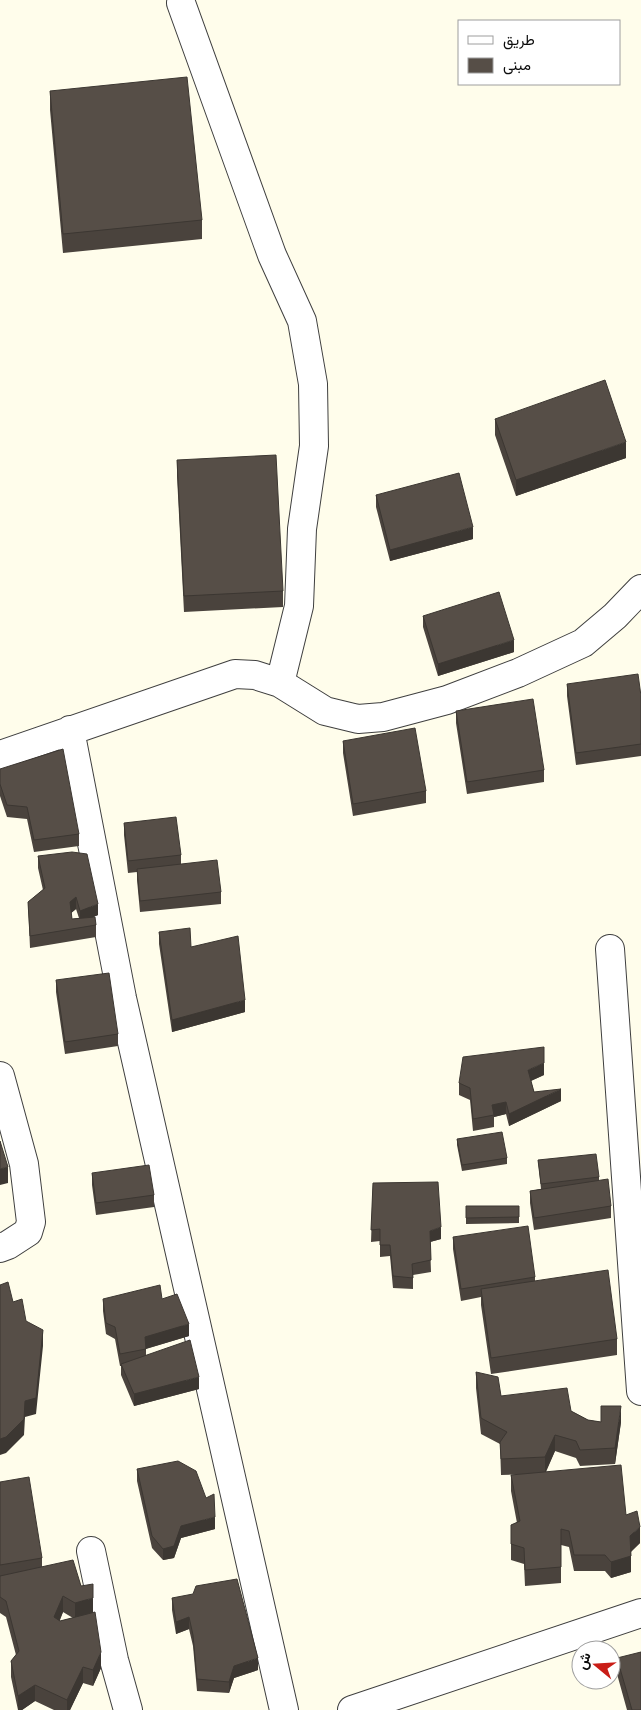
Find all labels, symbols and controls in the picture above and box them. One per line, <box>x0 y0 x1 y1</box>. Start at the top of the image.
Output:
legend <box>458 20 621 85</box>
text: طريق <box>503 31 535 50</box>
text: مبنى <box>503 56 531 75</box>
north arrow <box>571 1640 621 1690</box>
text: ش <box>573 1650 595 1672</box>

